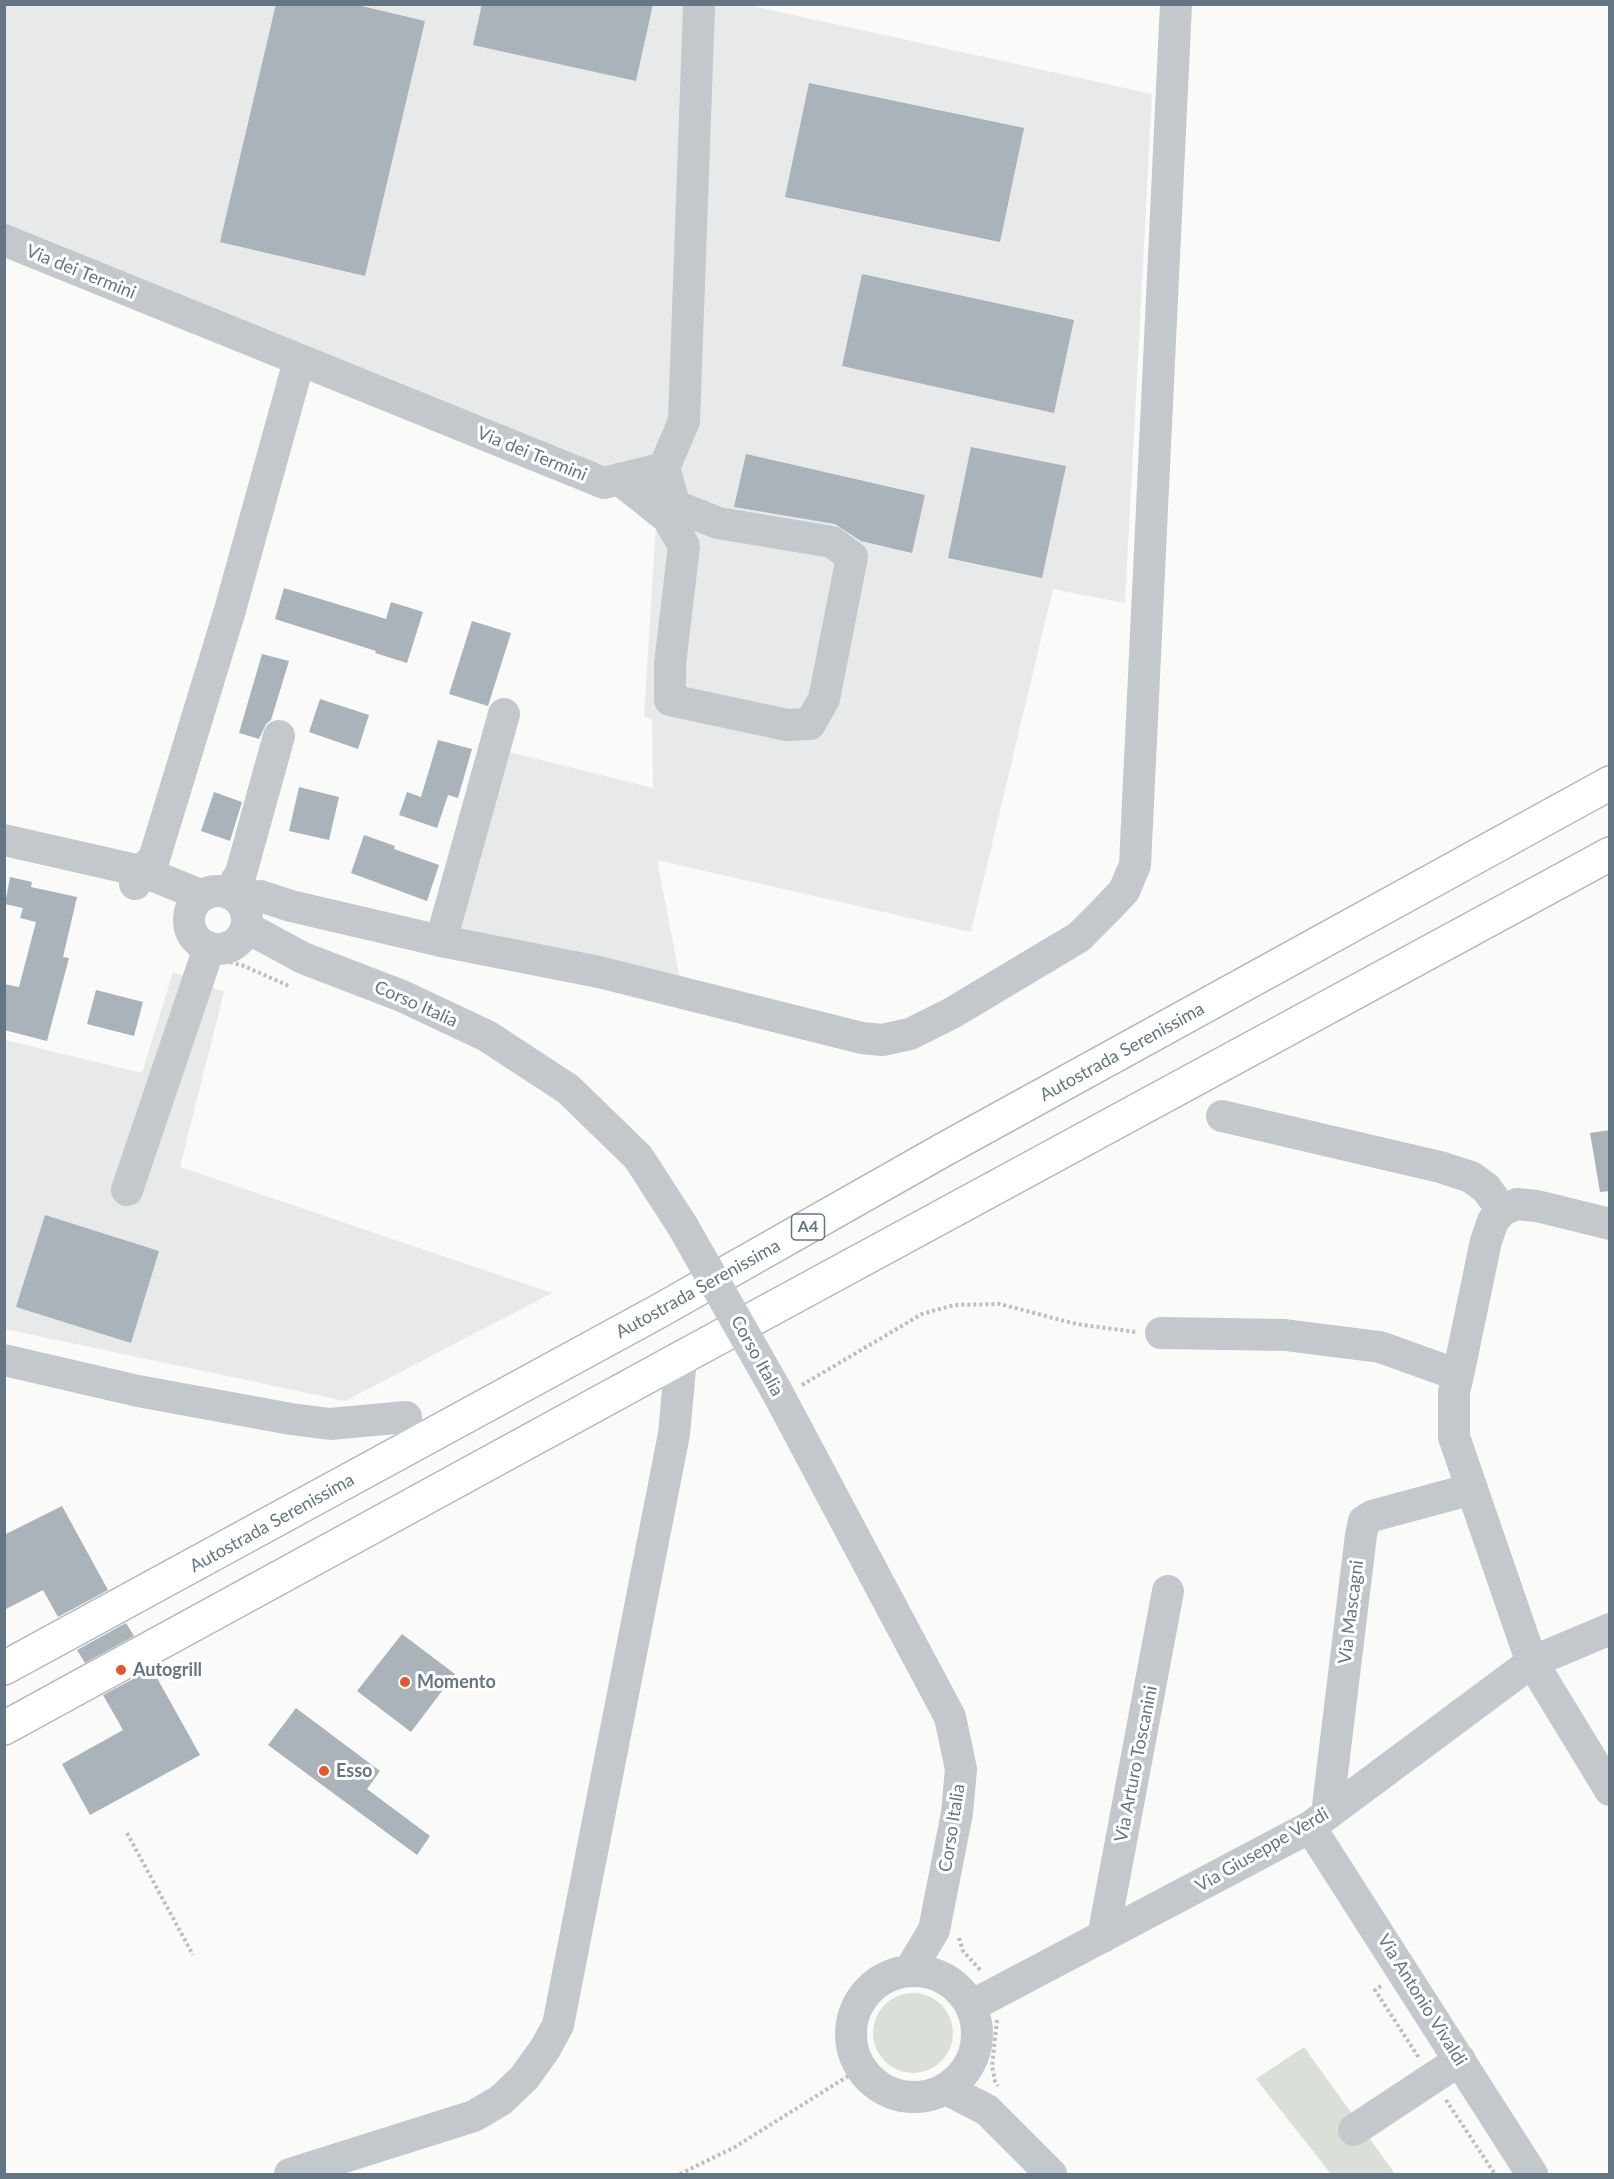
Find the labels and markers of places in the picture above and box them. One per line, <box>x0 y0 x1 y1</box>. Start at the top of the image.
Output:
place label: Autogrill <box>133 1659 202 1681</box>
marker: Autogrill <box>114 1663 128 1677</box>
place label: Momento <box>417 1671 496 1693</box>
marker: Momento <box>398 1675 412 1689</box>
place label: Esso <box>336 1760 372 1782</box>
marker: Esso <box>317 1764 331 1778</box>

